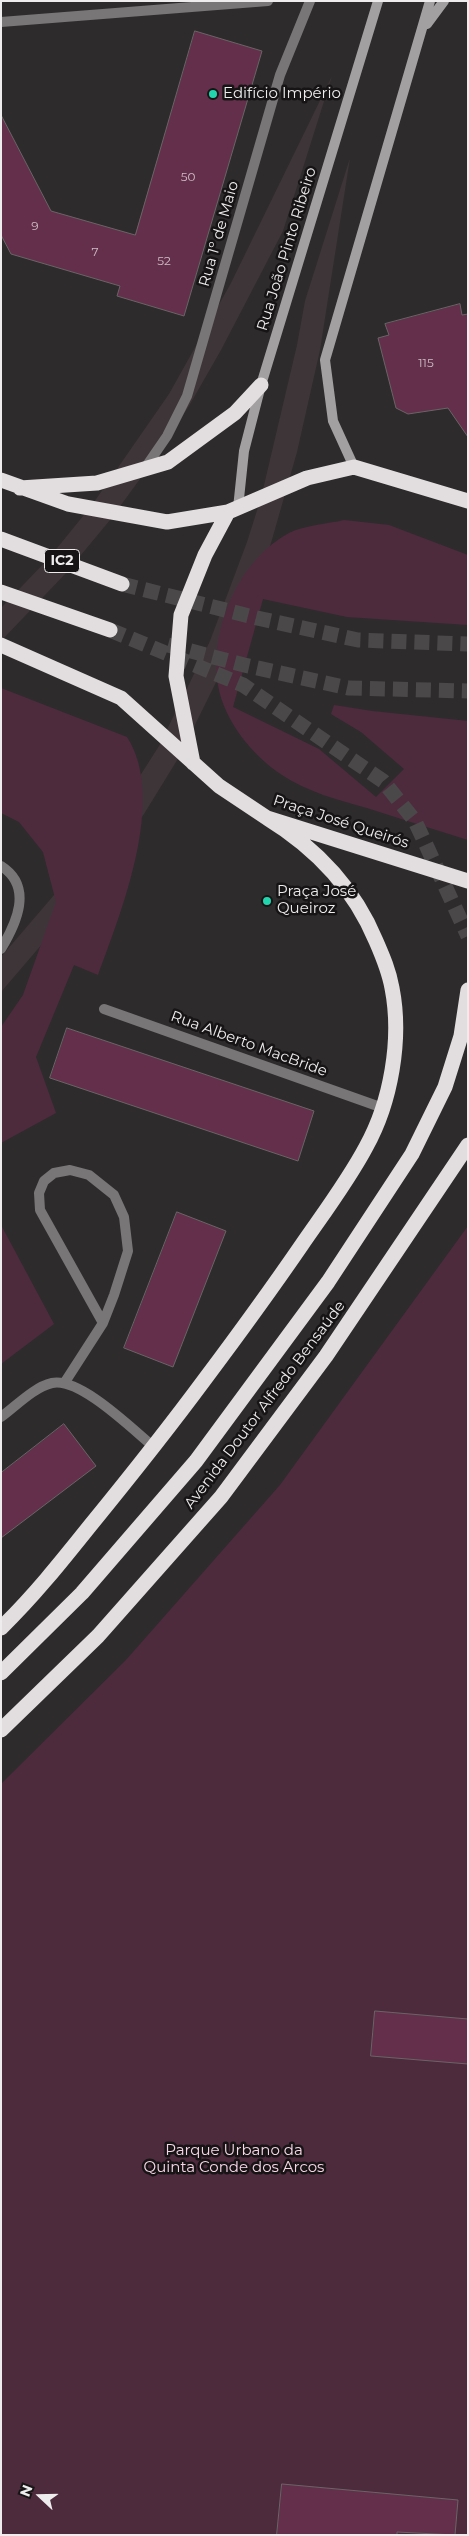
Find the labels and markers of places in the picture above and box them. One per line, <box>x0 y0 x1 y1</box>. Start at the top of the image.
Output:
place label: Edifício Império <box>223 85 341 103</box>
marker: Edifício Império <box>207 88 219 100</box>
place label: Praça José Queiroz <box>277 883 356 918</box>
marker: Praça José Queiroz <box>261 895 273 907</box>

